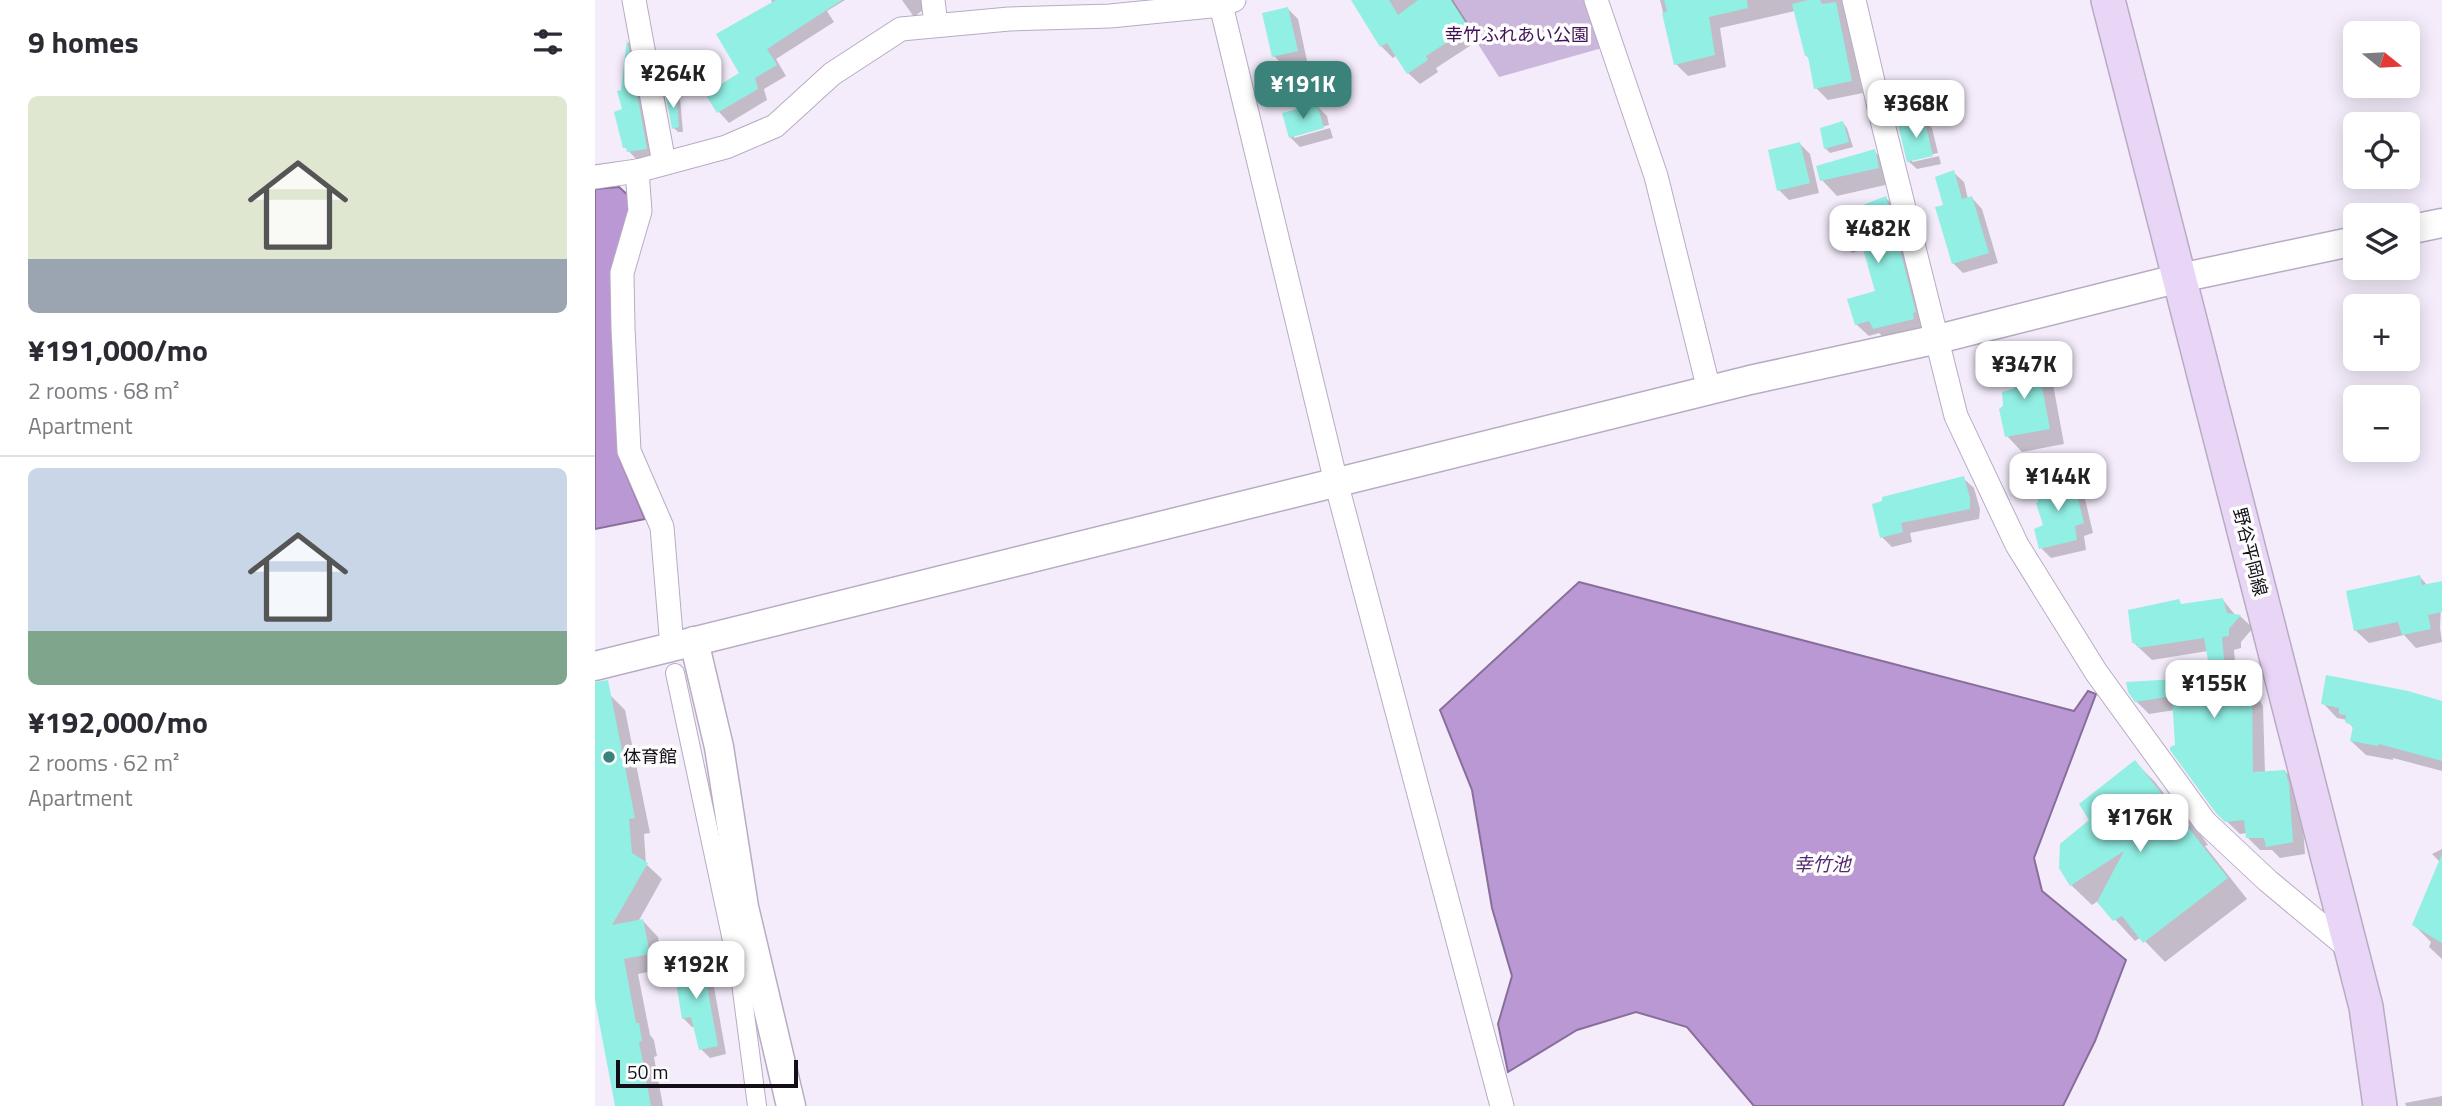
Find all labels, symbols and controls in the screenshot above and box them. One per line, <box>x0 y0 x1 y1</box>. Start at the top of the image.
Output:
text: 9 homes <box>28 19 139 65</box>
park label: 幸竹ふれあい公園 <box>1445 21 1589 48</box>
north arrow <box>2343 21 2420 98</box>
map controls <box>2343 21 2420 462</box>
icon: filters <box>529 23 567 61</box>
pin: ¥264K <box>624 50 722 110</box>
text: ¥264K <box>640 55 706 90</box>
pin: ¥191K <box>1254 61 1352 121</box>
text: ¥191K <box>1270 66 1336 101</box>
pin: ¥368K <box>1867 80 1965 140</box>
text: ¥368K <box>1883 85 1949 120</box>
button: locate <box>2343 112 2420 189</box>
icon: home <box>235 142 361 268</box>
button: layers <box>2343 203 2420 280</box>
pin: ¥482K <box>1829 205 1927 265</box>
text: ¥482K <box>1845 210 1911 245</box>
button: + <box>2343 294 2420 371</box>
text: ¥191,000/mo <box>28 327 208 373</box>
pin: ¥347K <box>1975 342 2073 401</box>
text: ¥347K <box>1991 346 2057 381</box>
text: 2 rooms · 68 m² <box>28 373 179 408</box>
button: − <box>2343 385 2420 462</box>
text: Apartment <box>28 408 133 443</box>
pin: ¥144K <box>2009 454 2107 513</box>
text: ¥144K <box>2025 458 2091 493</box>
street label: 野谷平岡線 <box>2226 505 2274 599</box>
icon: home <box>235 514 361 640</box>
pin: ¥155K <box>2165 660 2263 720</box>
text: ¥155K <box>2181 665 2247 700</box>
text: ¥192,000/mo <box>28 699 208 745</box>
place label: 体育館 <box>623 743 677 770</box>
text: 2 rooms · 62 m² <box>28 745 179 780</box>
marker: 体育館 <box>601 749 617 765</box>
text: Apartment <box>28 780 133 815</box>
pin: ¥176K <box>2091 794 2189 854</box>
text: ¥176K <box>2107 799 2173 834</box>
water label: 幸竹池 <box>1793 849 1852 878</box>
pin: ¥192K <box>647 942 745 1001</box>
text: ¥192K <box>663 946 729 981</box>
scale bar <box>616 1057 798 1089</box>
text: 50 m <box>627 1057 668 1086</box>

